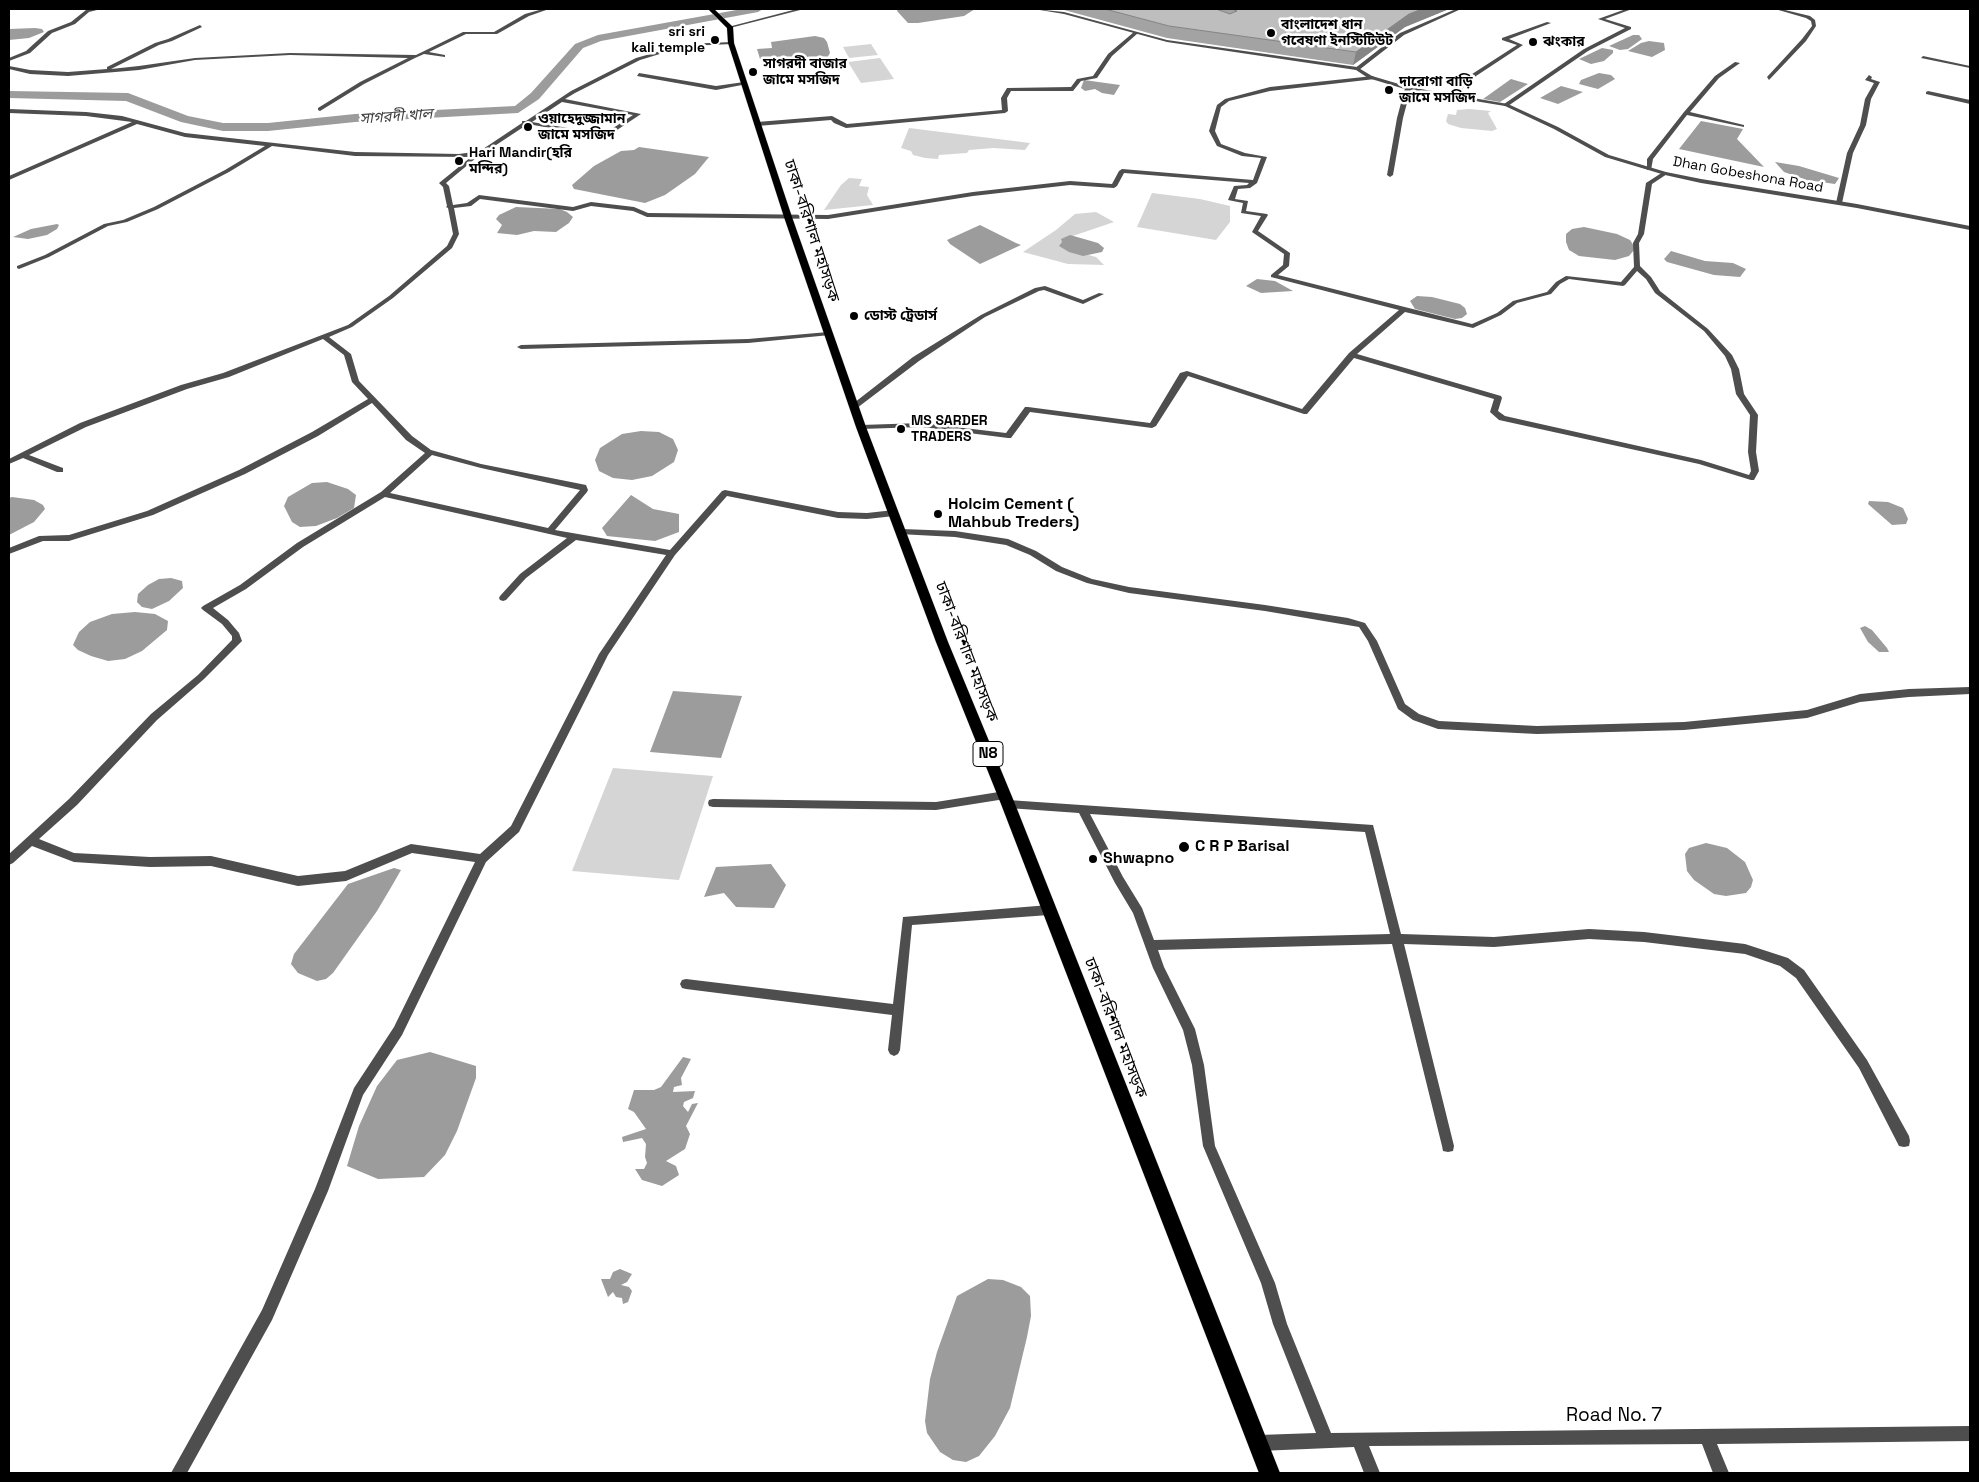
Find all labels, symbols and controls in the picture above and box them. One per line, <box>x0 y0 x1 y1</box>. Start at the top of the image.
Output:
place label: বাংলাদেশ ধান গবেষণা ইনস্টিটিউট <box>1281 17 1393 49</box>
place label: sri sri kali temple <box>631 24 705 56</box>
marker: বাংলাদেশ ধান গবেষণা ইনস্টিটিউট <box>1265 27 1277 39</box>
marker: sri sri kali temple <box>709 34 721 46</box>
place label: ঝংকার <box>1543 34 1585 50</box>
marker: ঝংকার <box>1527 36 1539 48</box>
place label: সাগরদী বাজার জামে মসজিদ <box>763 56 847 88</box>
marker: সাগরদী বাজার জামে মসজিদ <box>747 66 759 78</box>
place label: দারোগা বাড়ি জামে মসজিদ <box>1399 74 1476 106</box>
marker: দারোগা বাড়ি জামে মসজিদ <box>1383 84 1395 96</box>
water label: সাগরদী খাল <box>359 105 433 129</box>
place label: ওয়াহেদুজ্জামান জামে মসজিদ <box>538 111 625 144</box>
marker: ওয়াহেদুজ্জামান জামে মসজিদ <box>522 121 534 133</box>
place label: Hari Mandir(হরি মন্দির) <box>469 145 572 178</box>
street label: Dhan Gobeshona Road <box>1671 153 1825 197</box>
marker: Hari Mandir(হরি মন্দির) <box>453 155 465 167</box>
street label: ঢাকা-বরিশাল মহাসড়ক <box>779 157 843 305</box>
place label: ডোস্ট ট্রেডার্স <box>864 308 937 324</box>
marker: ডোস্ট ট্রেডার্স <box>848 310 860 322</box>
place label: MS SARDER TRADERS <box>911 413 988 446</box>
marker: MS SARDER TRADERS <box>895 423 907 435</box>
place label: Holcim Cement ( Mahbub Treders) <box>948 495 1079 533</box>
marker: Holcim Cement ( Mahbub Treders) <box>932 508 944 520</box>
street label: ঢাকা-বরিশাল মহাসড়ক <box>930 579 1002 725</box>
road number: N8 <box>973 742 1003 766</box>
place label: C R P Barisal <box>1195 837 1290 857</box>
marker: C R P Barisal <box>1177 840 1191 854</box>
place label: Shwapno <box>1103 849 1174 869</box>
marker: Shwapno <box>1087 853 1099 865</box>
street label: ঢাকা-বরিশাল মহাসড়ক <box>1079 955 1151 1101</box>
street label: Road No. 7 <box>1566 1405 1662 1427</box>

